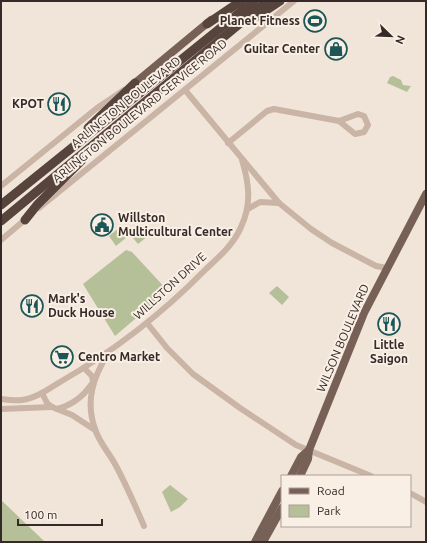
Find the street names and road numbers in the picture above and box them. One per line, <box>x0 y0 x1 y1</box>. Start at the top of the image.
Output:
street label: ARLINGTON BOULEVARD SERVICE ROAD <box>50 36 229 185</box>
street label: ARLINGTON BOULEVARD <box>68 54 183 150</box>
street label: WILLSTON DRIVE <box>131 249 209 322</box>
street label: WILSON BOULEVARD <box>314 282 371 394</box>

